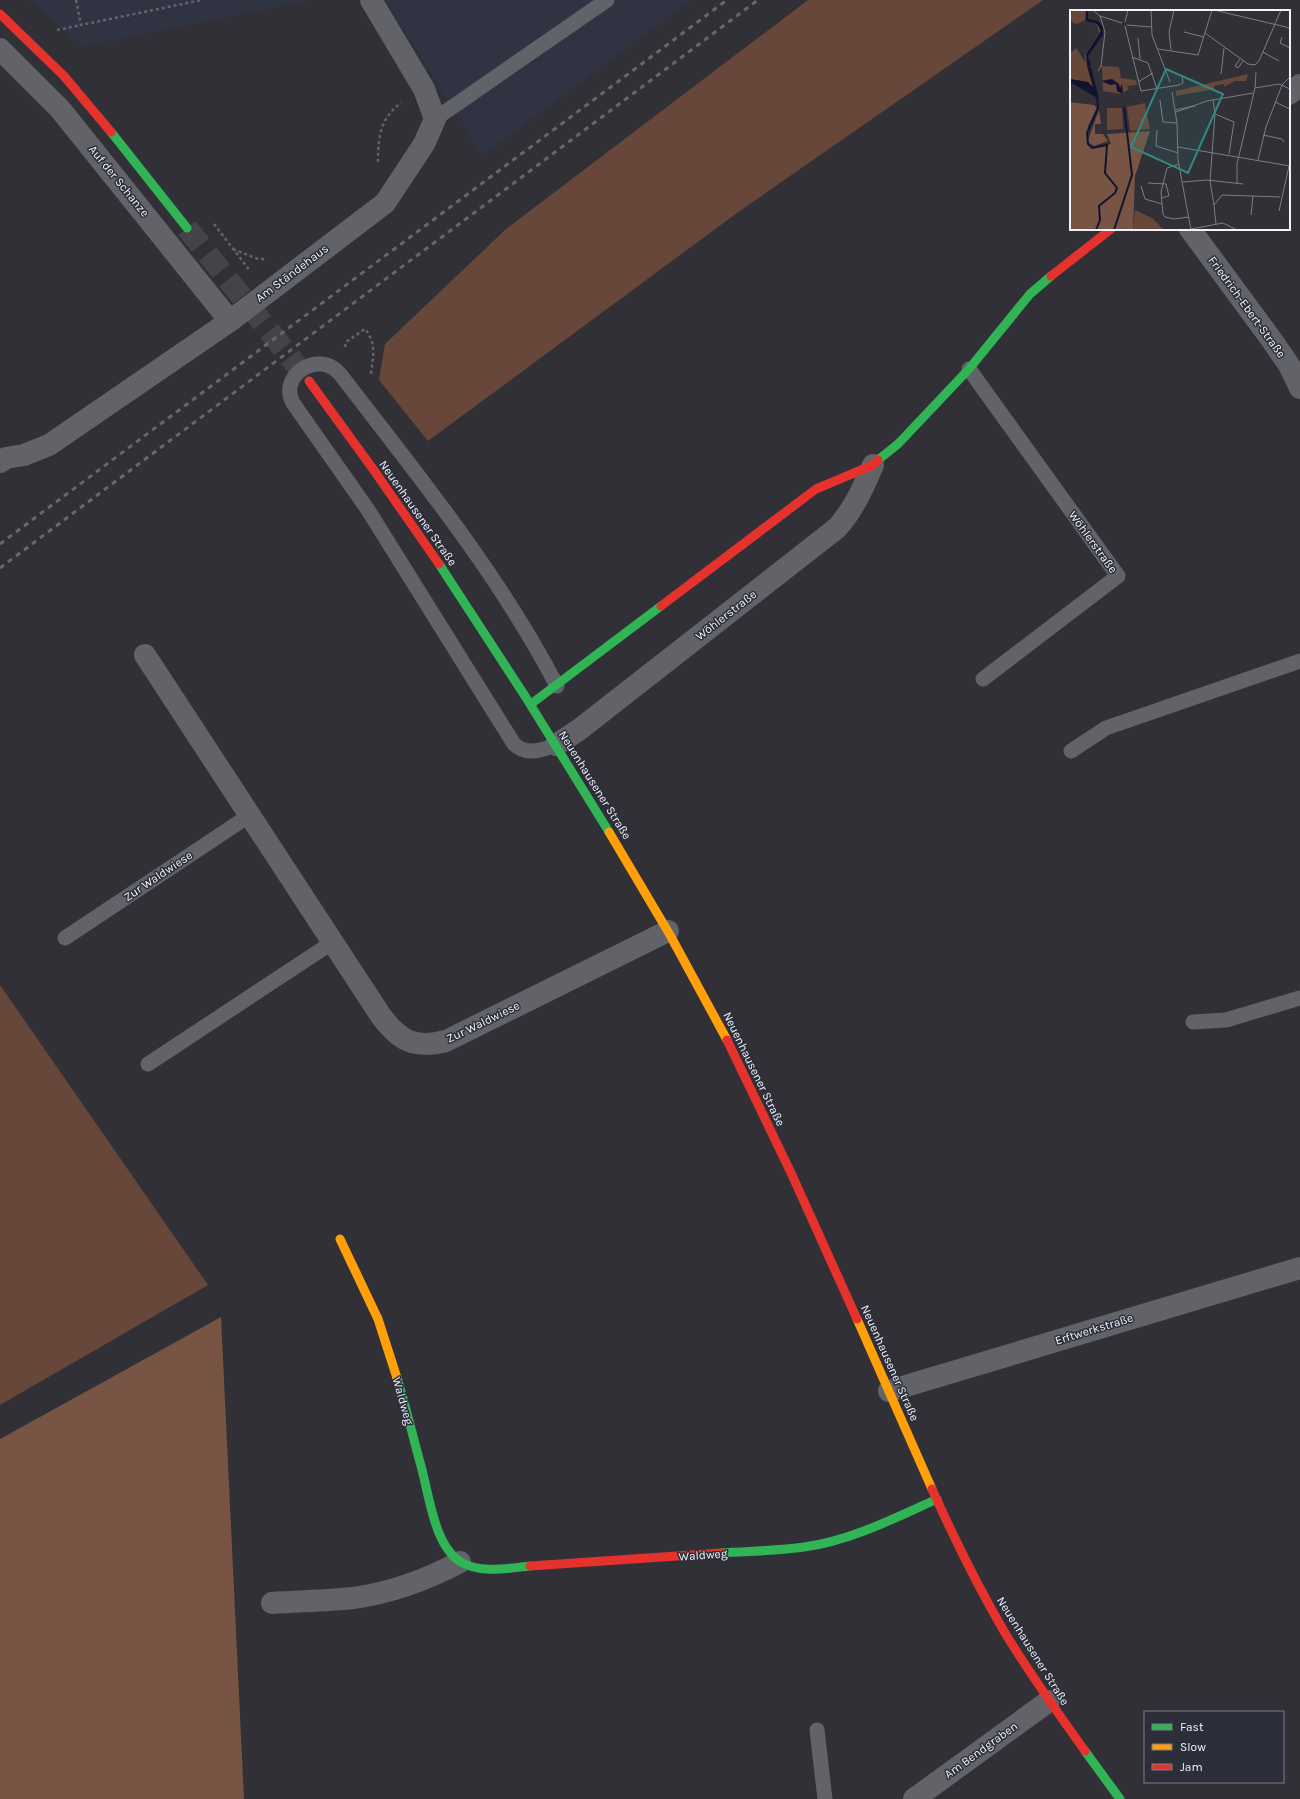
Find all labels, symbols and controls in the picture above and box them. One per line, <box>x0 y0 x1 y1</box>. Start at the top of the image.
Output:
inset map <box>1070 10 1290 230</box>
street label: Auf der Schanze <box>86 142 152 220</box>
street label: Am Ständehaus <box>253 241 331 305</box>
street label: Friedrich-Ebert-Straße <box>1205 253 1289 361</box>
street label: Neuenhausener Straße <box>376 458 460 568</box>
street label: Wöhlerstraße <box>1066 508 1120 576</box>
street label: Wöhlerstraße <box>693 587 759 643</box>
street label: Neuenhausener Straße <box>556 728 634 842</box>
street label: Zur Waldwiese <box>121 848 195 904</box>
street label: Zur Waldwiese <box>444 998 522 1046</box>
street label: Neuenhausener Straße <box>720 1010 788 1128</box>
street label: Neuenhausener Straße <box>858 1303 922 1423</box>
street label: Erftwerkstraße <box>1053 1310 1135 1348</box>
street label: Waldweg <box>390 1375 417 1427</box>
street label: Waldweg <box>678 1546 728 1564</box>
street label: Neuenhausener Straße <box>994 1594 1072 1708</box>
legend <box>1144 1711 1284 1783</box>
street label: Am Bendgraben <box>942 1719 1020 1781</box>
text: Fast <box>1180 1720 1204 1734</box>
text: Slow <box>1180 1740 1206 1754</box>
text: Jam <box>1180 1760 1203 1774</box>

